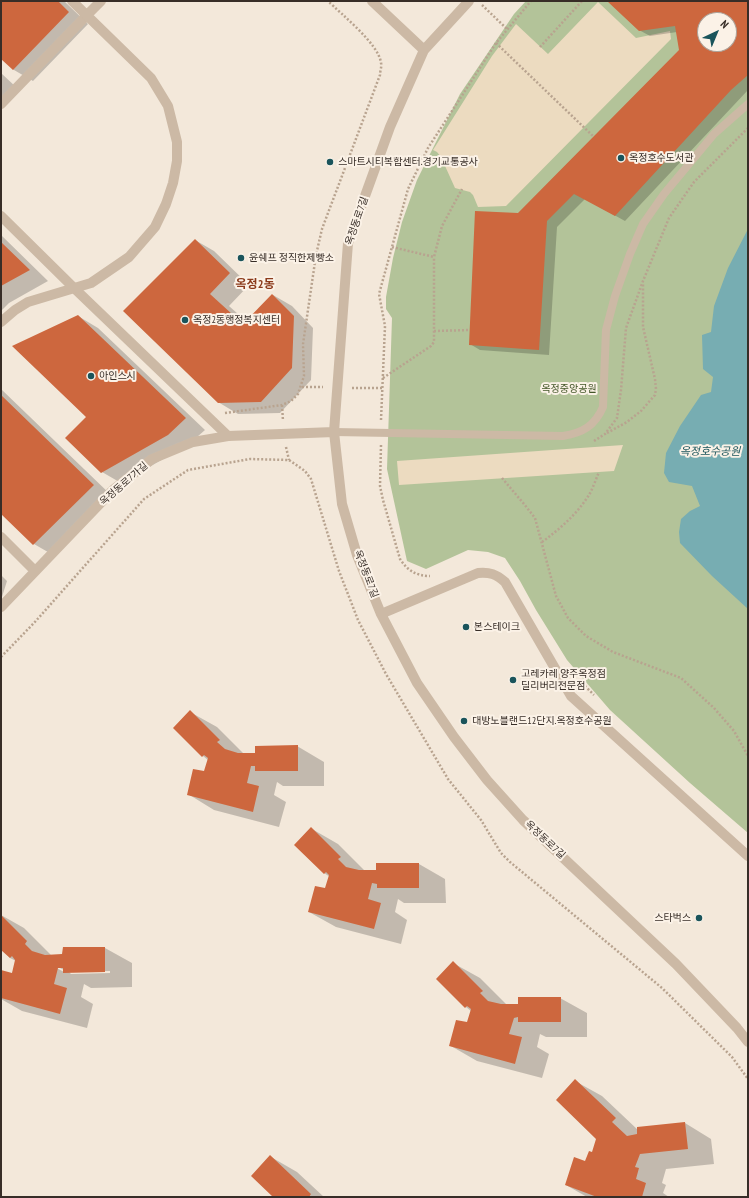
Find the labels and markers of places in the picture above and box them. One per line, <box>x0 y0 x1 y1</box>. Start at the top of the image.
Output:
place label: 옥정호수도서관 <box>629 152 693 164</box>
marker: 옥정호수도서관 <box>616 153 626 163</box>
place label: 스마트시티복합센터.경기교통공사 <box>338 156 478 168</box>
marker: 스마트시티복합센터.경기교통공사 <box>325 157 335 167</box>
place label: 윤쉐프 정직한제빵소 <box>249 252 334 264</box>
marker: 윤쉐프 정직한제빵소 <box>236 253 246 263</box>
place label: 옥정2동행정복지센터 <box>193 314 280 326</box>
marker: 옥정2동행정복지센터 <box>180 315 190 325</box>
place label: 아인스시 <box>99 370 136 382</box>
marker: 아인스시 <box>86 371 96 381</box>
place label: 본스테이크 <box>474 621 520 633</box>
marker: 본스테이크 <box>461 622 471 632</box>
place label: 고레카레 양주옥정점 딜리버리전문점 <box>521 668 606 692</box>
marker: 고레카레 양주옥정점 딜리버리전문점 <box>508 675 518 685</box>
place label: 대방노블랜드12단지.옥정호수공원 <box>472 715 612 727</box>
marker: 대방노블랜드12단지.옥정호수공원 <box>459 716 469 726</box>
place label: 스타벅스 <box>654 912 691 924</box>
marker: 스타벅스 <box>694 913 704 923</box>

